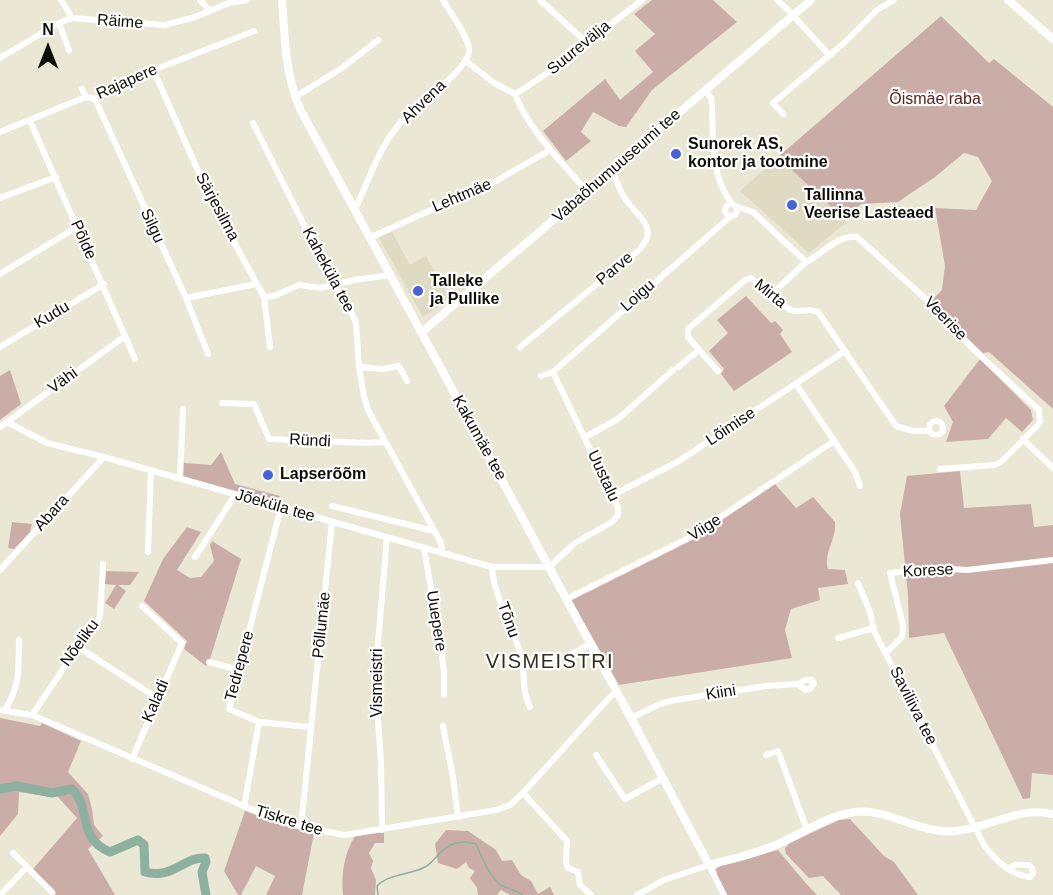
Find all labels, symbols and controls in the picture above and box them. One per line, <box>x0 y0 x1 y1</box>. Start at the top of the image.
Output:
street label: Räime <box>96 11 144 33</box>
street label: Suurevälja <box>544 17 614 79</box>
north arrow <box>18 18 78 78</box>
text: N <box>42 21 54 38</box>
street label: Rajapere <box>93 60 161 104</box>
street label: Ahvena <box>398 76 450 128</box>
park label: Õismäe raba <box>889 90 981 110</box>
street label: Vabaõhumuuseumi tee <box>549 105 685 227</box>
place label: Sunorek AS, kontor ja tootmine <box>688 135 828 173</box>
marker: Sunorek AS, kontor ja tootmine <box>669 147 683 161</box>
street label: Särjesilma <box>191 170 243 244</box>
street label: Lehtmäe <box>430 175 494 217</box>
place label: Tallinna Veerise Lasteaed <box>804 186 934 224</box>
marker: Tallinna Veerise Lasteaed <box>785 198 799 212</box>
street label: Silgu <box>136 206 168 246</box>
street label: Põlde <box>66 217 100 263</box>
street label: Kaheküla tee <box>298 224 358 316</box>
street label: Parve <box>593 248 637 290</box>
place label: Talleke ja Pullike <box>430 272 499 310</box>
street label: Mirta <box>750 275 790 313</box>
street label: Loigu <box>617 276 659 316</box>
marker: Talleke ja Pullike <box>411 284 425 298</box>
street label: Veerise <box>920 293 970 345</box>
street label: Kudu <box>31 297 73 333</box>
street label: Vähi <box>44 364 82 398</box>
street label: Kakumäe tee <box>448 392 510 484</box>
street label: Lõimise <box>703 404 759 450</box>
street label: Ründi <box>289 430 331 452</box>
street label: Uustalu <box>583 447 623 505</box>
place label: Lapserõõm <box>280 465 366 485</box>
marker: Lapserõõm <box>261 468 275 482</box>
street label: Jõeküla tee <box>233 485 317 527</box>
street label: Abara <box>31 491 73 535</box>
street label: Viige <box>685 510 725 546</box>
street label: Korese <box>902 560 954 582</box>
street label: Uuepere <box>422 589 450 653</box>
street label: Põllumäe <box>309 591 335 659</box>
street label: Tõnu <box>493 600 523 640</box>
street label: Nõeliku <box>57 616 103 670</box>
street label: Tedrepere <box>221 629 259 703</box>
street label: Vismeistri <box>368 648 388 718</box>
district label: VISMEISTRI <box>486 650 614 674</box>
street label: Saviliiva tee <box>885 664 941 748</box>
street label: Kaladi <box>138 677 174 725</box>
street label: Kiini <box>705 681 737 705</box>
street label: Tiskre tee <box>253 802 325 840</box>

